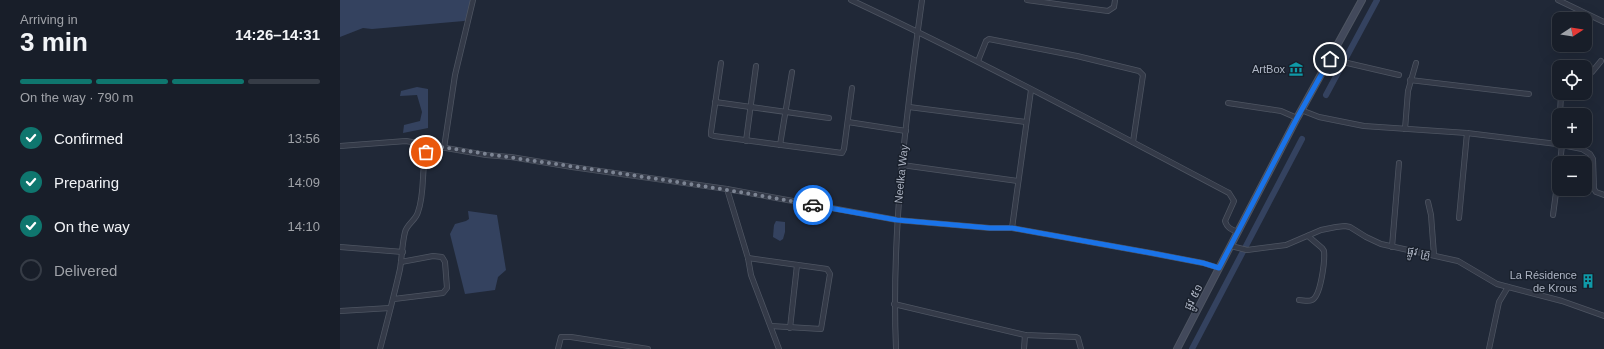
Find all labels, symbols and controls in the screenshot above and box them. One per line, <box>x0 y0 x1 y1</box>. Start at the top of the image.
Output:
text: Arriving in <box>20 12 78 27</box>
north arrow <box>1552 12 1592 52</box>
map controls <box>1552 12 1592 196</box>
text: 14:26–14:31 <box>235 26 320 43</box>
text: 3 min <box>20 27 88 57</box>
pin <box>1313 42 1347 76</box>
icon: home <box>1319 48 1341 70</box>
button: locate <box>1552 60 1592 100</box>
museum icon: ArtBox <box>1288 61 1304 77</box>
place label: ArtBox <box>1252 63 1285 75</box>
text: On the way · 790 m <box>20 90 133 105</box>
button: + <box>1552 108 1592 148</box>
icon: check <box>20 127 42 149</box>
text: Confirmed <box>54 130 123 147</box>
text: 13:56 <box>287 131 320 146</box>
pin <box>409 135 443 169</box>
icon: bag <box>415 141 437 163</box>
street label: Neelka Way <box>892 144 910 204</box>
button: − <box>1552 156 1592 196</box>
icon: check <box>20 171 42 193</box>
text: Preparing <box>54 174 119 191</box>
text: 14:09 <box>287 175 320 190</box>
courier <box>793 185 833 225</box>
icon: car <box>802 194 824 216</box>
icon: check <box>20 215 42 237</box>
text: On the way <box>54 218 130 235</box>
text: 14:10 <box>287 219 320 234</box>
street label: ផ្លូវ គ្រូ <box>1405 244 1432 264</box>
text: Delivered <box>54 262 117 279</box>
place label: La Résidence de Krous <box>1510 269 1577 294</box>
building icon: La Résidence de Krous <box>1580 273 1596 289</box>
street label: ផ្លូវ ៥១ <box>1181 282 1208 314</box>

